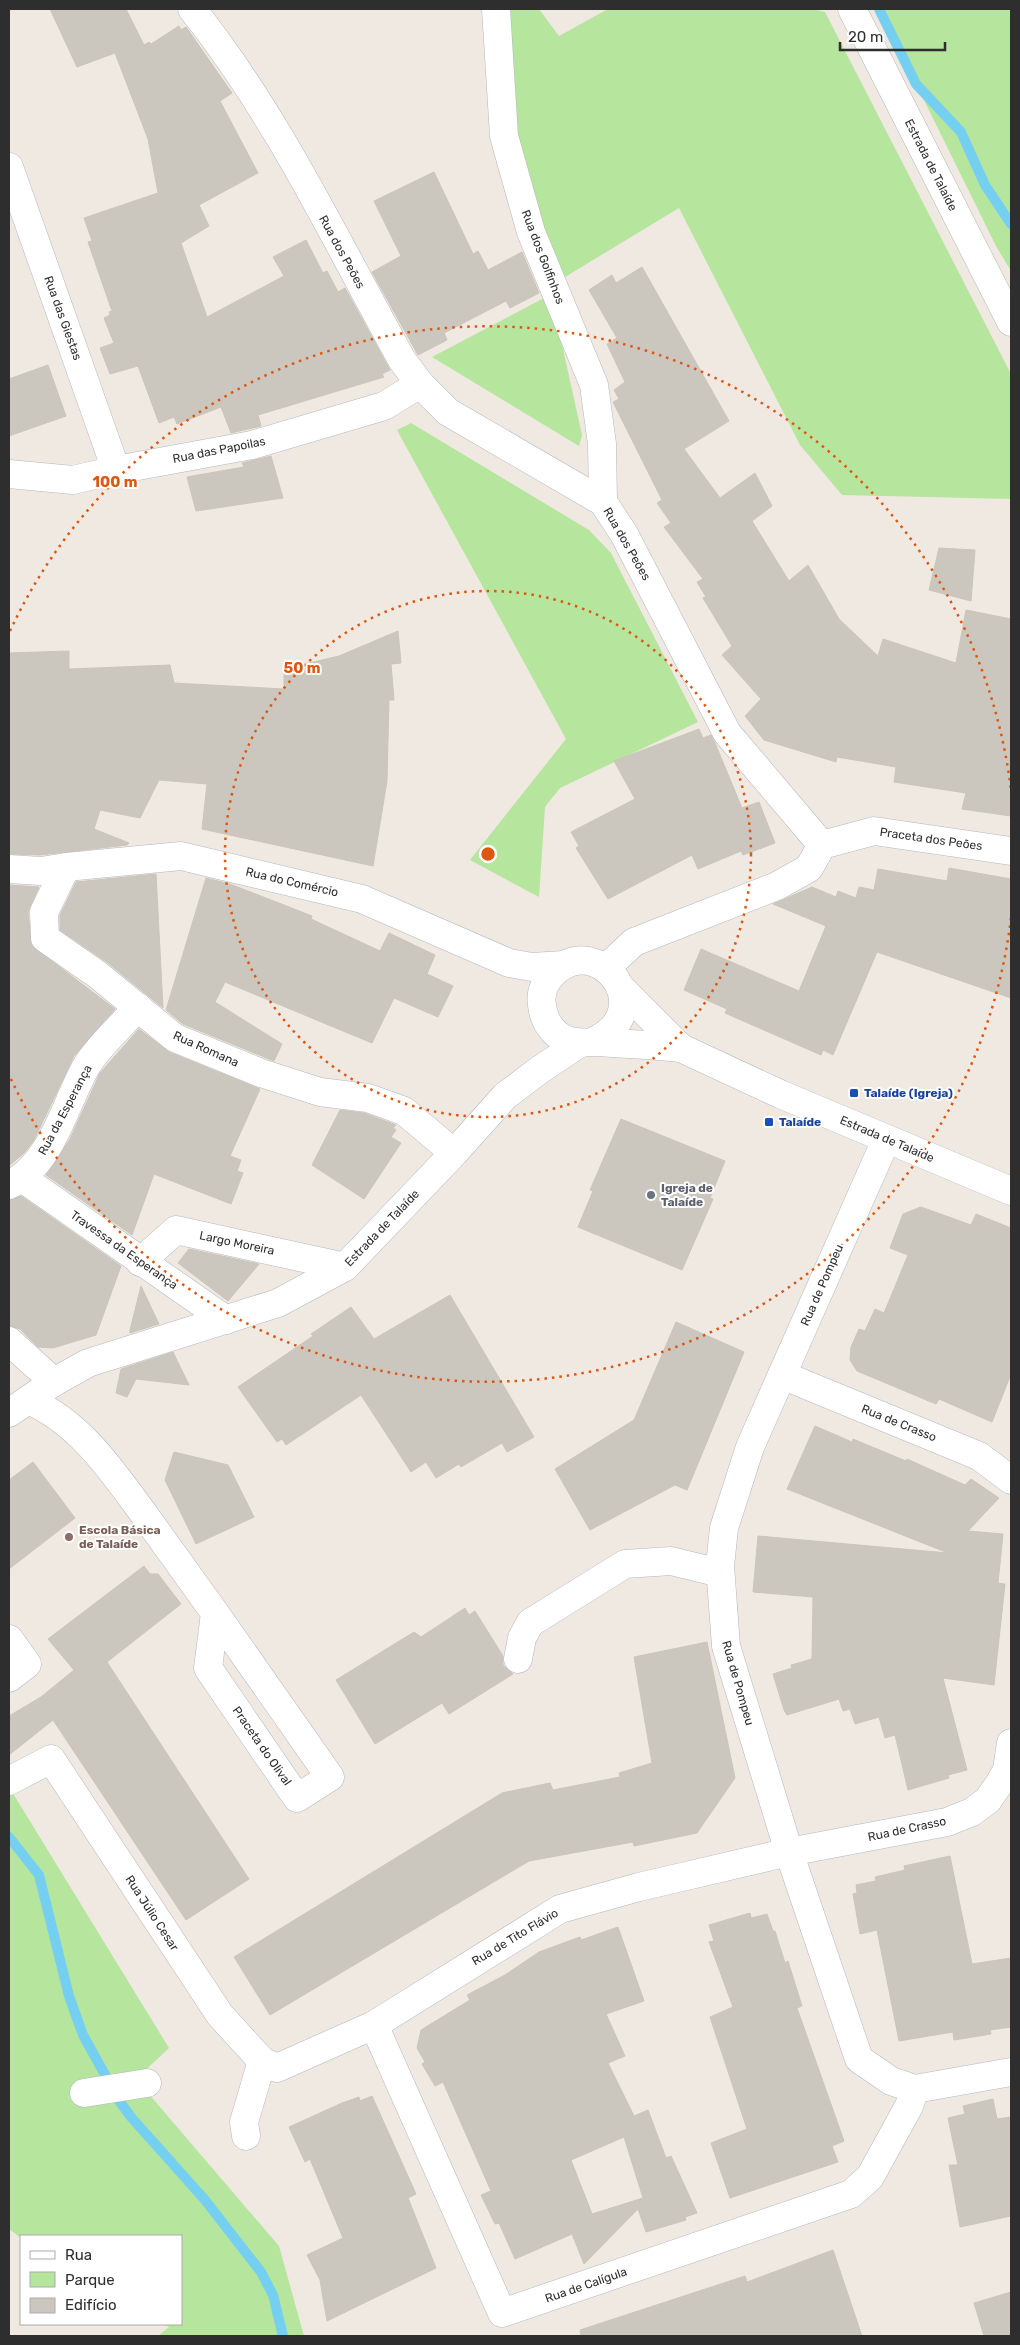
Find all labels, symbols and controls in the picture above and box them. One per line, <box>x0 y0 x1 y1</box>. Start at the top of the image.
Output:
scale bar <box>840 20 945 52</box>
text: 20 m <box>848 28 883 46</box>
street label: Estrada de Talaíde <box>902 117 960 213</box>
street label: Rua dos Golfinhos <box>519 208 567 306</box>
street label: Rua dos Peões <box>316 213 368 291</box>
street label: Rua das Giestas <box>41 274 85 362</box>
street label: Rua das Papoilas <box>171 434 267 466</box>
text: 100 m <box>93 473 137 491</box>
street label: Rua dos Peões <box>600 505 654 583</box>
text: 50 m <box>284 659 320 677</box>
street label: Praceta dos Peões <box>879 825 983 853</box>
centre of rings <box>479 845 497 863</box>
street label: Rua do Comércio <box>244 865 340 900</box>
street label: Rua Romana <box>171 1028 241 1070</box>
street label: Rua da Esperança <box>35 1062 95 1158</box>
place label: Talaíde (Igreja) <box>864 1086 953 1100</box>
marker: Talaíde (Igreja) <box>848 1087 860 1099</box>
street label: Estrada de Talaíde <box>838 1113 937 1165</box>
place label: Talaíde <box>779 1115 821 1129</box>
marker: Talaíde <box>763 1116 775 1128</box>
place label: Igreja de Talaíde <box>661 1181 713 1209</box>
street label: Estrada de Talaíde <box>342 1187 422 1269</box>
marker: Igreja de Talaíde <box>645 1189 657 1201</box>
street label: Travessa da Esperança <box>68 1208 180 1292</box>
street label: Largo Moreira <box>198 1228 276 1258</box>
street label: Rua de Pompeu <box>798 1242 846 1328</box>
street label: Rua de Crasso <box>859 1402 939 1444</box>
place label: Escola Básica de Talaíde <box>79 1523 161 1551</box>
marker: Escola Básica de Talaíde <box>63 1531 75 1543</box>
street label: Rua de Pompeu <box>719 1639 757 1727</box>
street label: Praceta do Olival <box>230 1704 295 1788</box>
street label: Rua de Crasso <box>867 1814 948 1844</box>
street label: Rua Júlio Cesar <box>122 1873 182 1954</box>
street label: Rua de Tito Flávio <box>469 1906 561 1968</box>
legend <box>20 2235 182 2325</box>
text: Rua <box>65 2246 92 2264</box>
street label: Rua de Calígula <box>543 2264 629 2306</box>
text: Parque <box>65 2271 115 2289</box>
text: Edifício <box>65 2296 117 2314</box>

